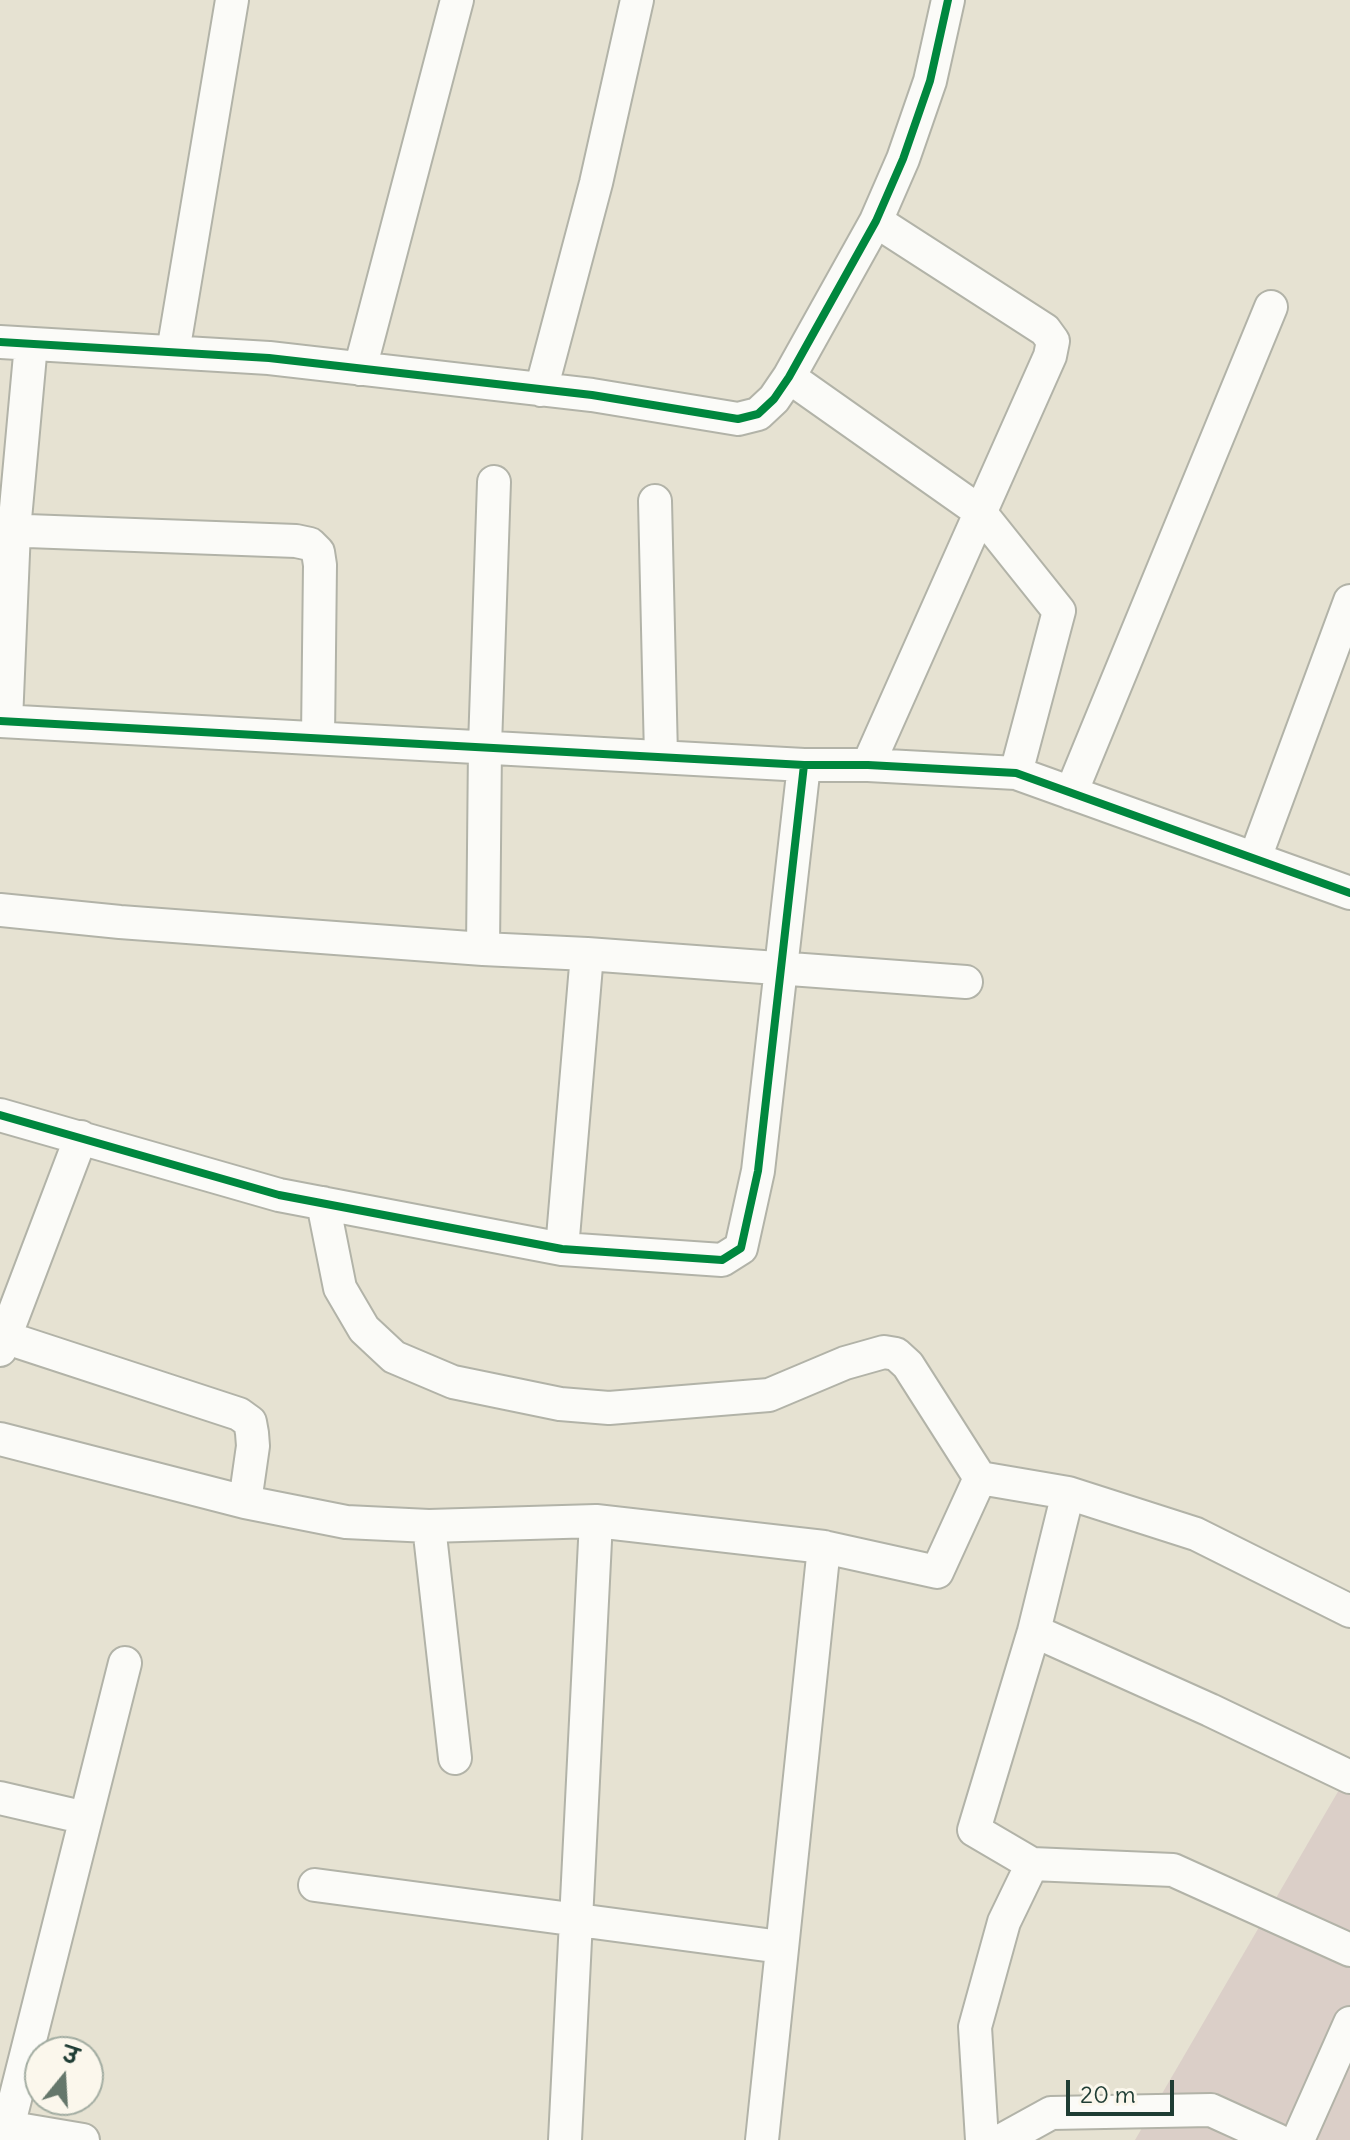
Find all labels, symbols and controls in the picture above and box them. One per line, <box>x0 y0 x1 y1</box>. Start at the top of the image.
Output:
north arrow <box>24 2036 104 2116</box>
text: उ <box>60 2039 82 2071</box>
scale bar <box>1070 2064 1178 2114</box>
text: 20 m <box>1080 2079 1136 2109</box>

